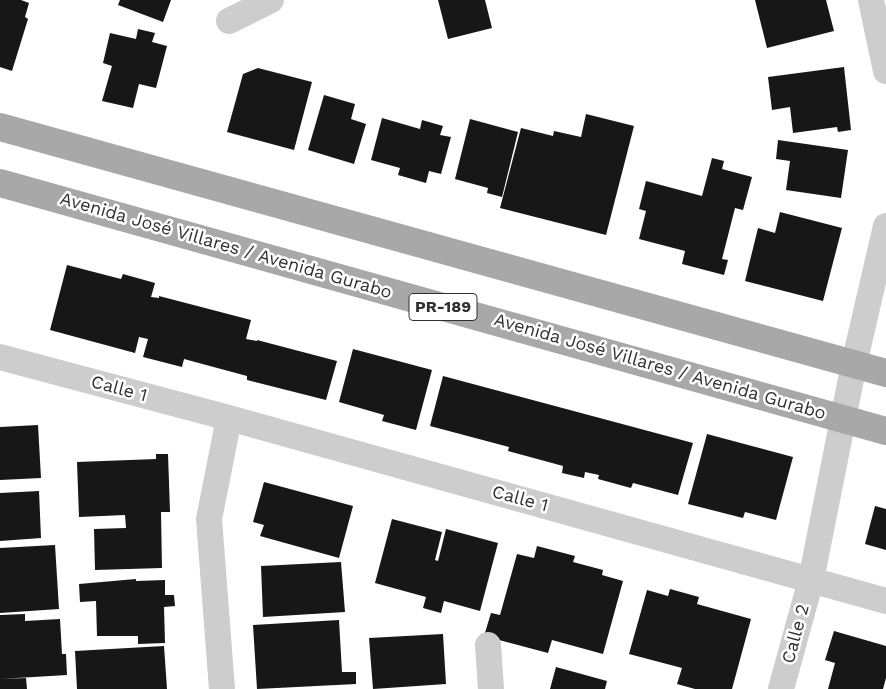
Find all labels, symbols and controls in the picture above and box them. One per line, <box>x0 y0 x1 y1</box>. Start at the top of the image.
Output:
street label: Avenida José Villares / Avenida Gurabo <box>58 188 394 304</box>
road number: PR-189 <box>409 294 477 320</box>
street label: Avenida José Villares / Avenida Gurabo <box>492 309 828 425</box>
street label: Calle 1 <box>89 371 149 407</box>
street label: Calle 1 <box>490 481 550 517</box>
street label: Calle 2 <box>778 602 814 666</box>

